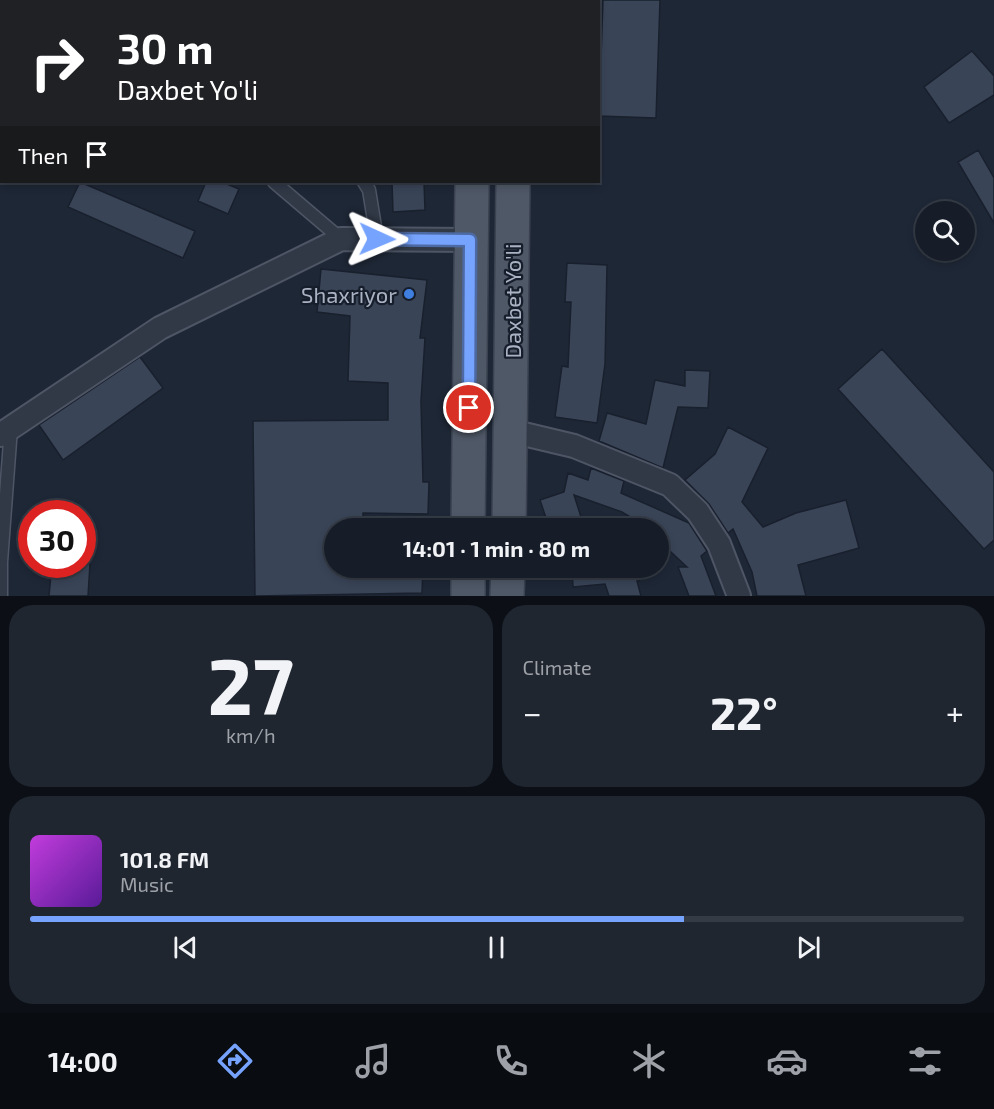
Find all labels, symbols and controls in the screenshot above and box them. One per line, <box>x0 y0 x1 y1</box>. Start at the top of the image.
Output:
text: 30 m <box>117 22 213 72</box>
icon: right <box>18 24 96 102</box>
text: Daxbet Yo'li <box>117 73 258 105</box>
icon: arrive <box>80 138 113 171</box>
text: Then <box>18 142 68 168</box>
map controls <box>915 201 975 261</box>
button: search <box>915 201 975 261</box>
position arrow <box>345 207 409 271</box>
street label: Daxbet Yo'li <box>499 243 525 359</box>
place label: Shaxriyor <box>301 281 397 307</box>
marker: Shaxriyor <box>402 287 416 301</box>
pin <box>443 382 494 433</box>
icon: arrive <box>452 391 485 424</box>
speed limit sign: 30 <box>18 500 96 578</box>
text: 14:01 · 1 min · 80 m <box>403 535 590 561</box>
text: 27 <box>207 637 294 731</box>
text: Climate <box>523 655 592 679</box>
text: 22° <box>710 685 778 739</box>
text: − <box>523 692 542 732</box>
text: + <box>946 692 964 732</box>
text: km/h <box>226 723 276 747</box>
text: 101.8 FM <box>120 846 209 872</box>
text: Music <box>120 872 174 896</box>
icon: previous <box>169 931 202 964</box>
icon: pause <box>480 931 513 964</box>
icon: next <box>792 931 825 964</box>
icon: directions <box>214 1040 256 1082</box>
icon: music <box>352 1040 394 1082</box>
icon: phone <box>490 1040 532 1082</box>
icon: climate <box>628 1040 670 1082</box>
icon: car <box>766 1040 808 1082</box>
icon: filters <box>904 1040 946 1082</box>
text: 14:00 <box>48 1045 118 1077</box>

